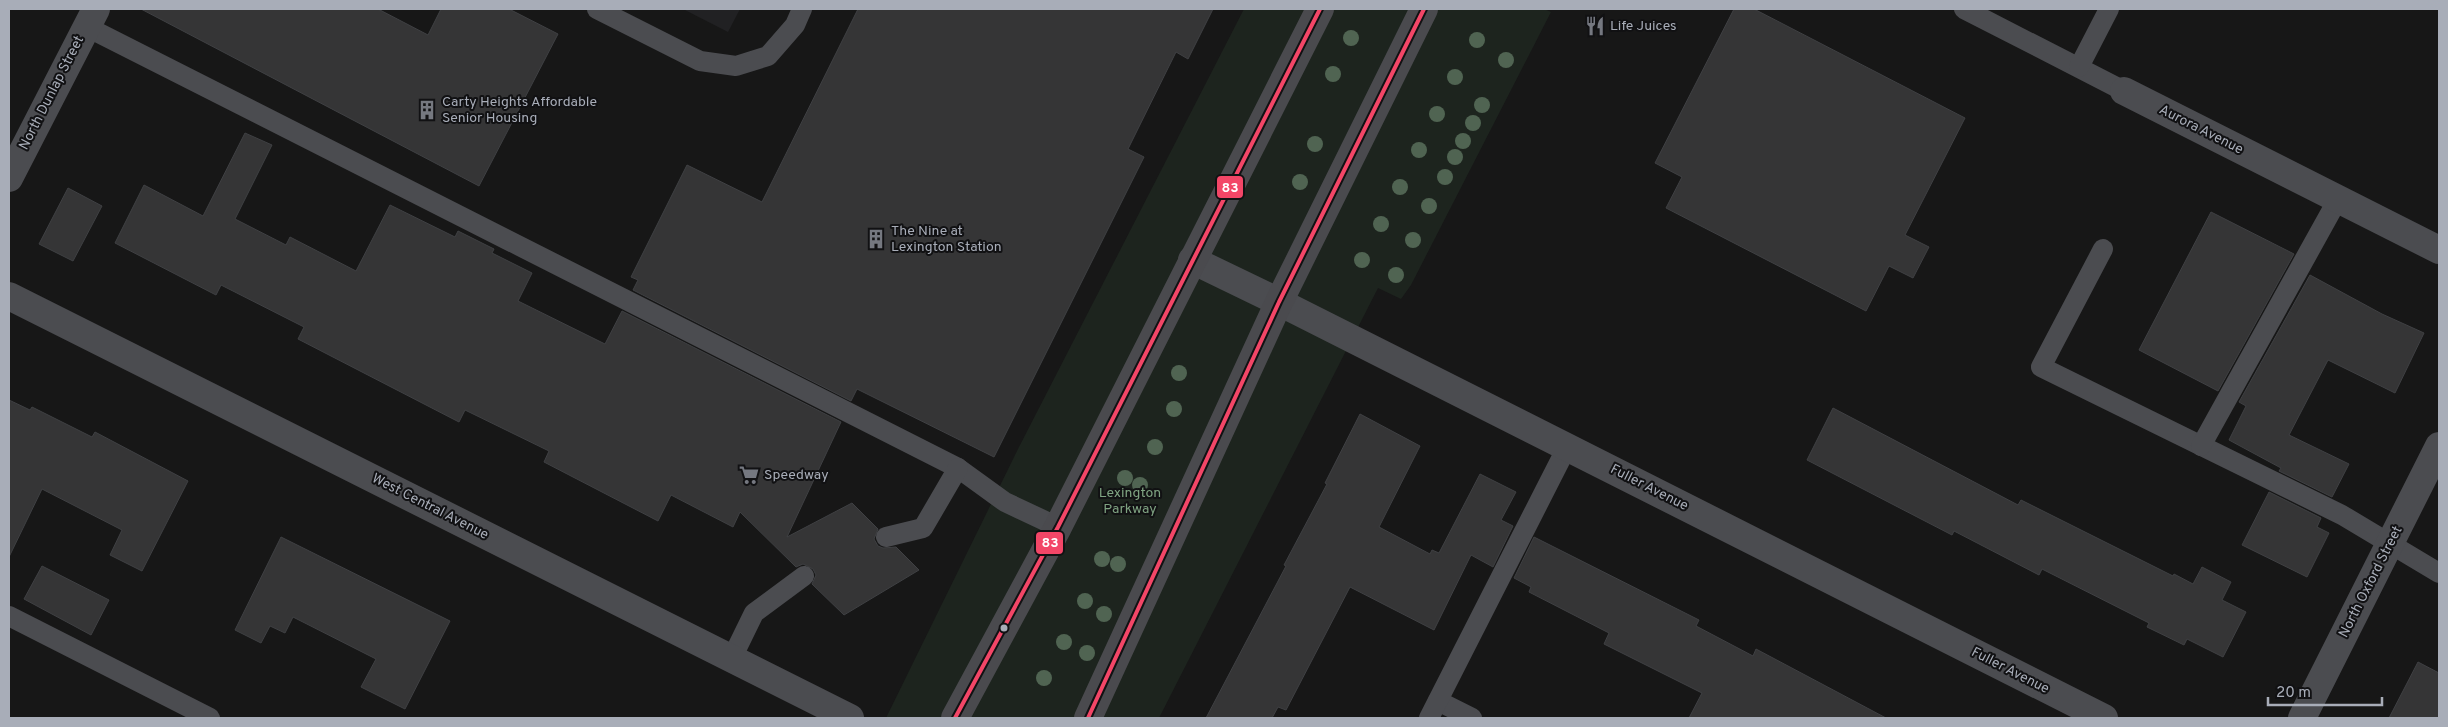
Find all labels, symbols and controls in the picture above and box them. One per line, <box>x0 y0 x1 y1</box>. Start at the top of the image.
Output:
restaurant icon: Life Juices <box>1584 15 1606 37</box>
place label: Life Juices <box>1610 18 1677 35</box>
street label: North Dunlap Street <box>16 33 88 153</box>
place label: Carty Heights Affordable Senior Housing <box>442 94 597 127</box>
building icon: Carty Heights Affordable Senior Housing <box>416 99 438 121</box>
street label: Aurora Avenue <box>2156 101 2246 159</box>
line badge: 83 <box>1216 175 1244 199</box>
text: 83 <box>1221 180 1239 197</box>
place label: The Nine at Lexington Station <box>891 223 1002 256</box>
building icon: The Nine at Lexington Station <box>865 228 887 250</box>
street label: Fuller Avenue <box>1607 461 1691 515</box>
supermarket icon: Speedway <box>738 464 760 486</box>
place label: Speedway <box>764 467 829 484</box>
street label: West Central Avenue <box>369 470 491 544</box>
park label: Lexington Parkway <box>1099 485 1161 518</box>
street label: North Oxford Street <box>2335 523 2407 641</box>
line badge: 83 <box>1035 531 1064 555</box>
text: 83 <box>1041 535 1059 552</box>
unlabelled marker <box>999 623 1009 633</box>
street label: Fuller Avenue <box>1968 644 2052 698</box>
scale bar <box>2268 674 2382 706</box>
text: 20 m <box>2276 684 2311 703</box>

